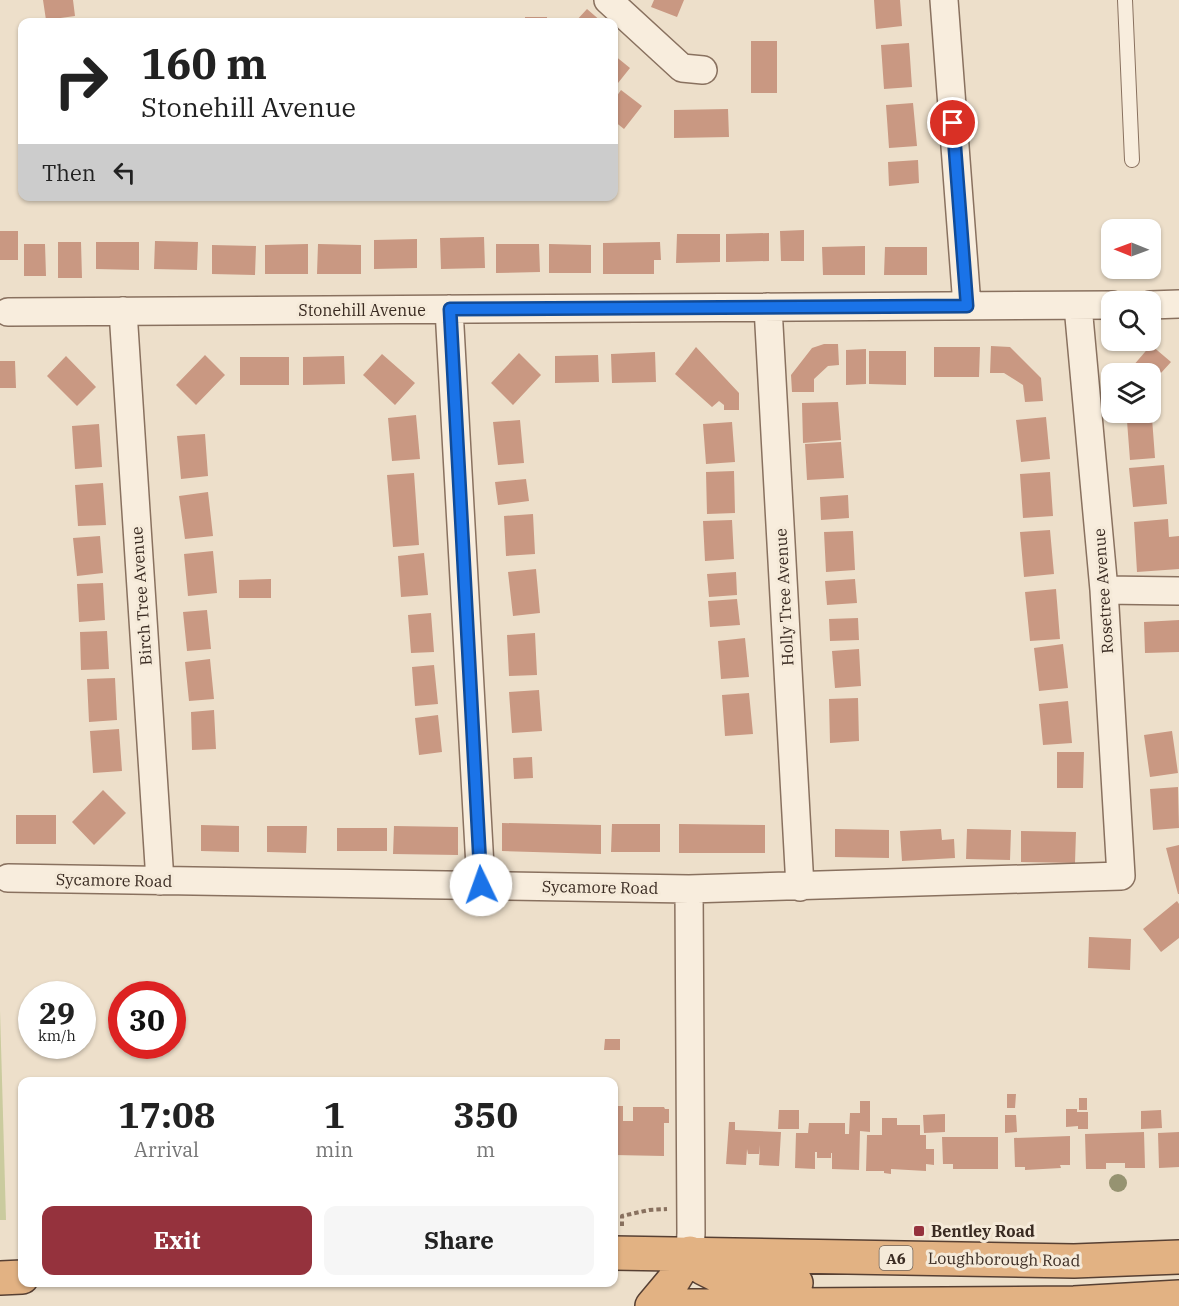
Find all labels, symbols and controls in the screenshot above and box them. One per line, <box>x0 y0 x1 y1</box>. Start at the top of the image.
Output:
text: 160 m <box>141 36 267 91</box>
icon: right <box>42 42 120 120</box>
text: Stonehill Avenue <box>141 89 356 124</box>
pin <box>927 97 978 148</box>
icon: arrive <box>936 106 969 139</box>
icon: left <box>108 156 141 189</box>
text: Then <box>42 158 96 187</box>
north arrow <box>1101 219 1161 279</box>
map controls <box>1101 219 1161 423</box>
button: search <box>1101 291 1161 351</box>
street label: Stonehill Avenue <box>298 300 426 320</box>
button: layers <box>1101 363 1161 423</box>
street label: Birch Tree Avenue <box>126 526 156 666</box>
street label: Holly Tree Avenue <box>770 528 798 666</box>
street label: Rosetree Avenue <box>1089 528 1117 654</box>
position arrow <box>449 853 513 917</box>
street label: Sycamore Road <box>56 869 173 891</box>
street label: Sycamore Road <box>542 876 659 898</box>
speed limit sign: 30 <box>108 981 186 1059</box>
text: 29 <box>39 993 75 1032</box>
text: km/h <box>38 1026 76 1045</box>
text: 17:08 <box>118 1091 215 1138</box>
text: 1 <box>323 1091 345 1138</box>
text: 350 <box>453 1091 518 1138</box>
text: Arrival <box>134 1136 199 1163</box>
text: min <box>315 1136 353 1163</box>
text: m <box>476 1136 495 1163</box>
button: Exit <box>42 1206 312 1275</box>
button: Share <box>324 1206 594 1275</box>
place label: Bentley Road <box>931 1221 1035 1241</box>
marker: Bentley Road <box>912 1224 926 1238</box>
road number: A6 <box>880 1246 912 1270</box>
street label: Loughborough Road <box>928 1248 1081 1270</box>

